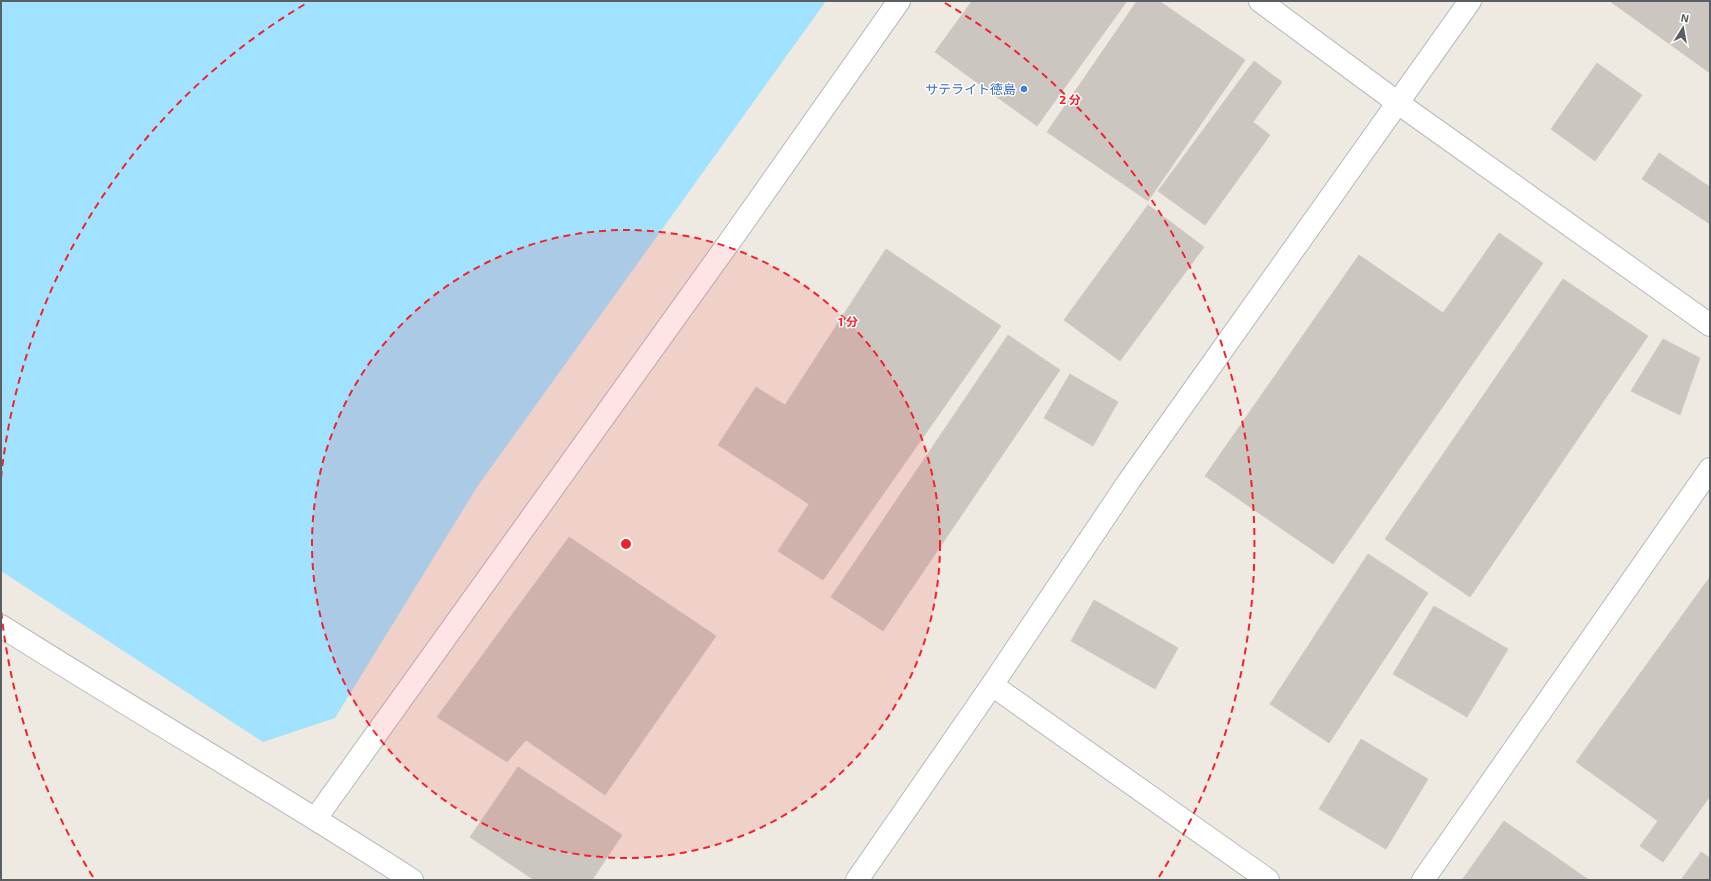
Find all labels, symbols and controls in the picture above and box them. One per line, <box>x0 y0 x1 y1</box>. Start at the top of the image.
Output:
north arrow <box>1663 8 1703 48</box>
text: N <box>1680 11 1690 25</box>
place label: サテライト徳島 <box>925 81 1016 97</box>
marker: サテライト徳島 <box>1019 84 1029 94</box>
text: 2 分 <box>1059 92 1081 106</box>
text: 1 分 <box>838 314 858 328</box>
centre of rings <box>619 537 633 551</box>

